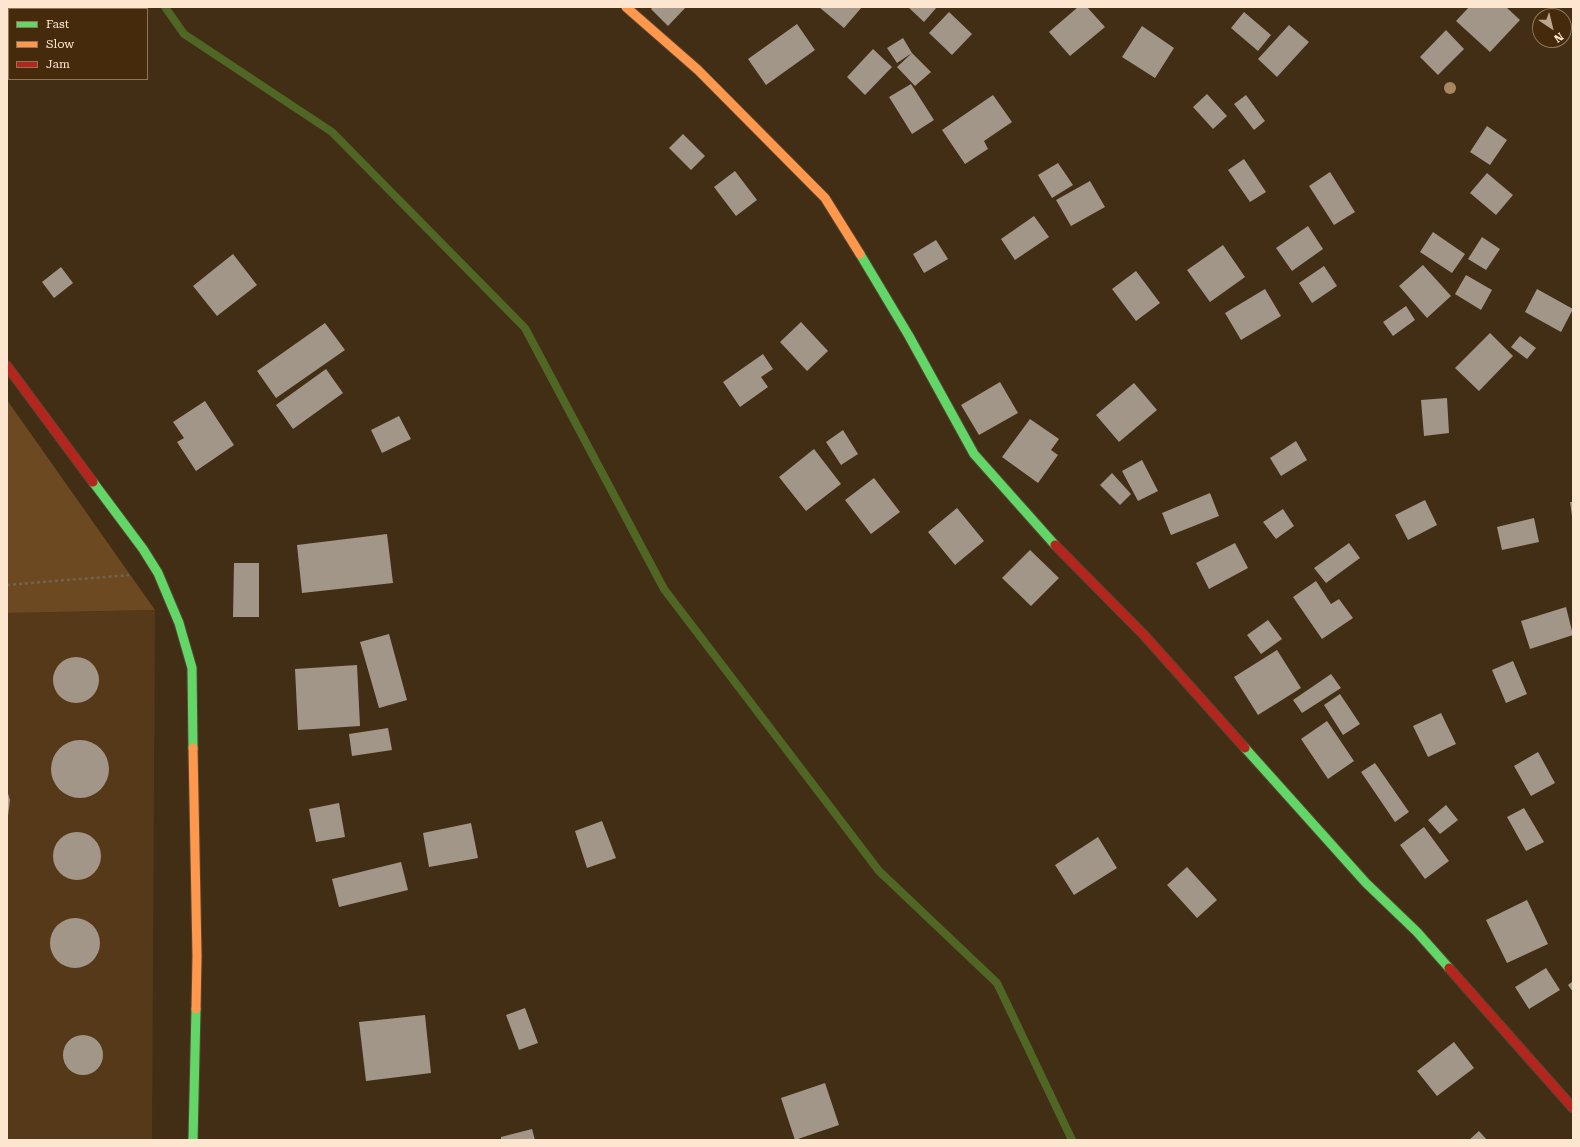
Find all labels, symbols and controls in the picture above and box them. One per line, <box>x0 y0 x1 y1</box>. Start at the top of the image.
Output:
legend <box>8 8 148 80</box>
north arrow <box>1532 8 1572 48</box>
text: Fast <box>46 17 69 31</box>
text: N <box>1551 30 1566 45</box>
text: Slow <box>46 37 74 51</box>
text: Jam <box>46 57 70 71</box>

